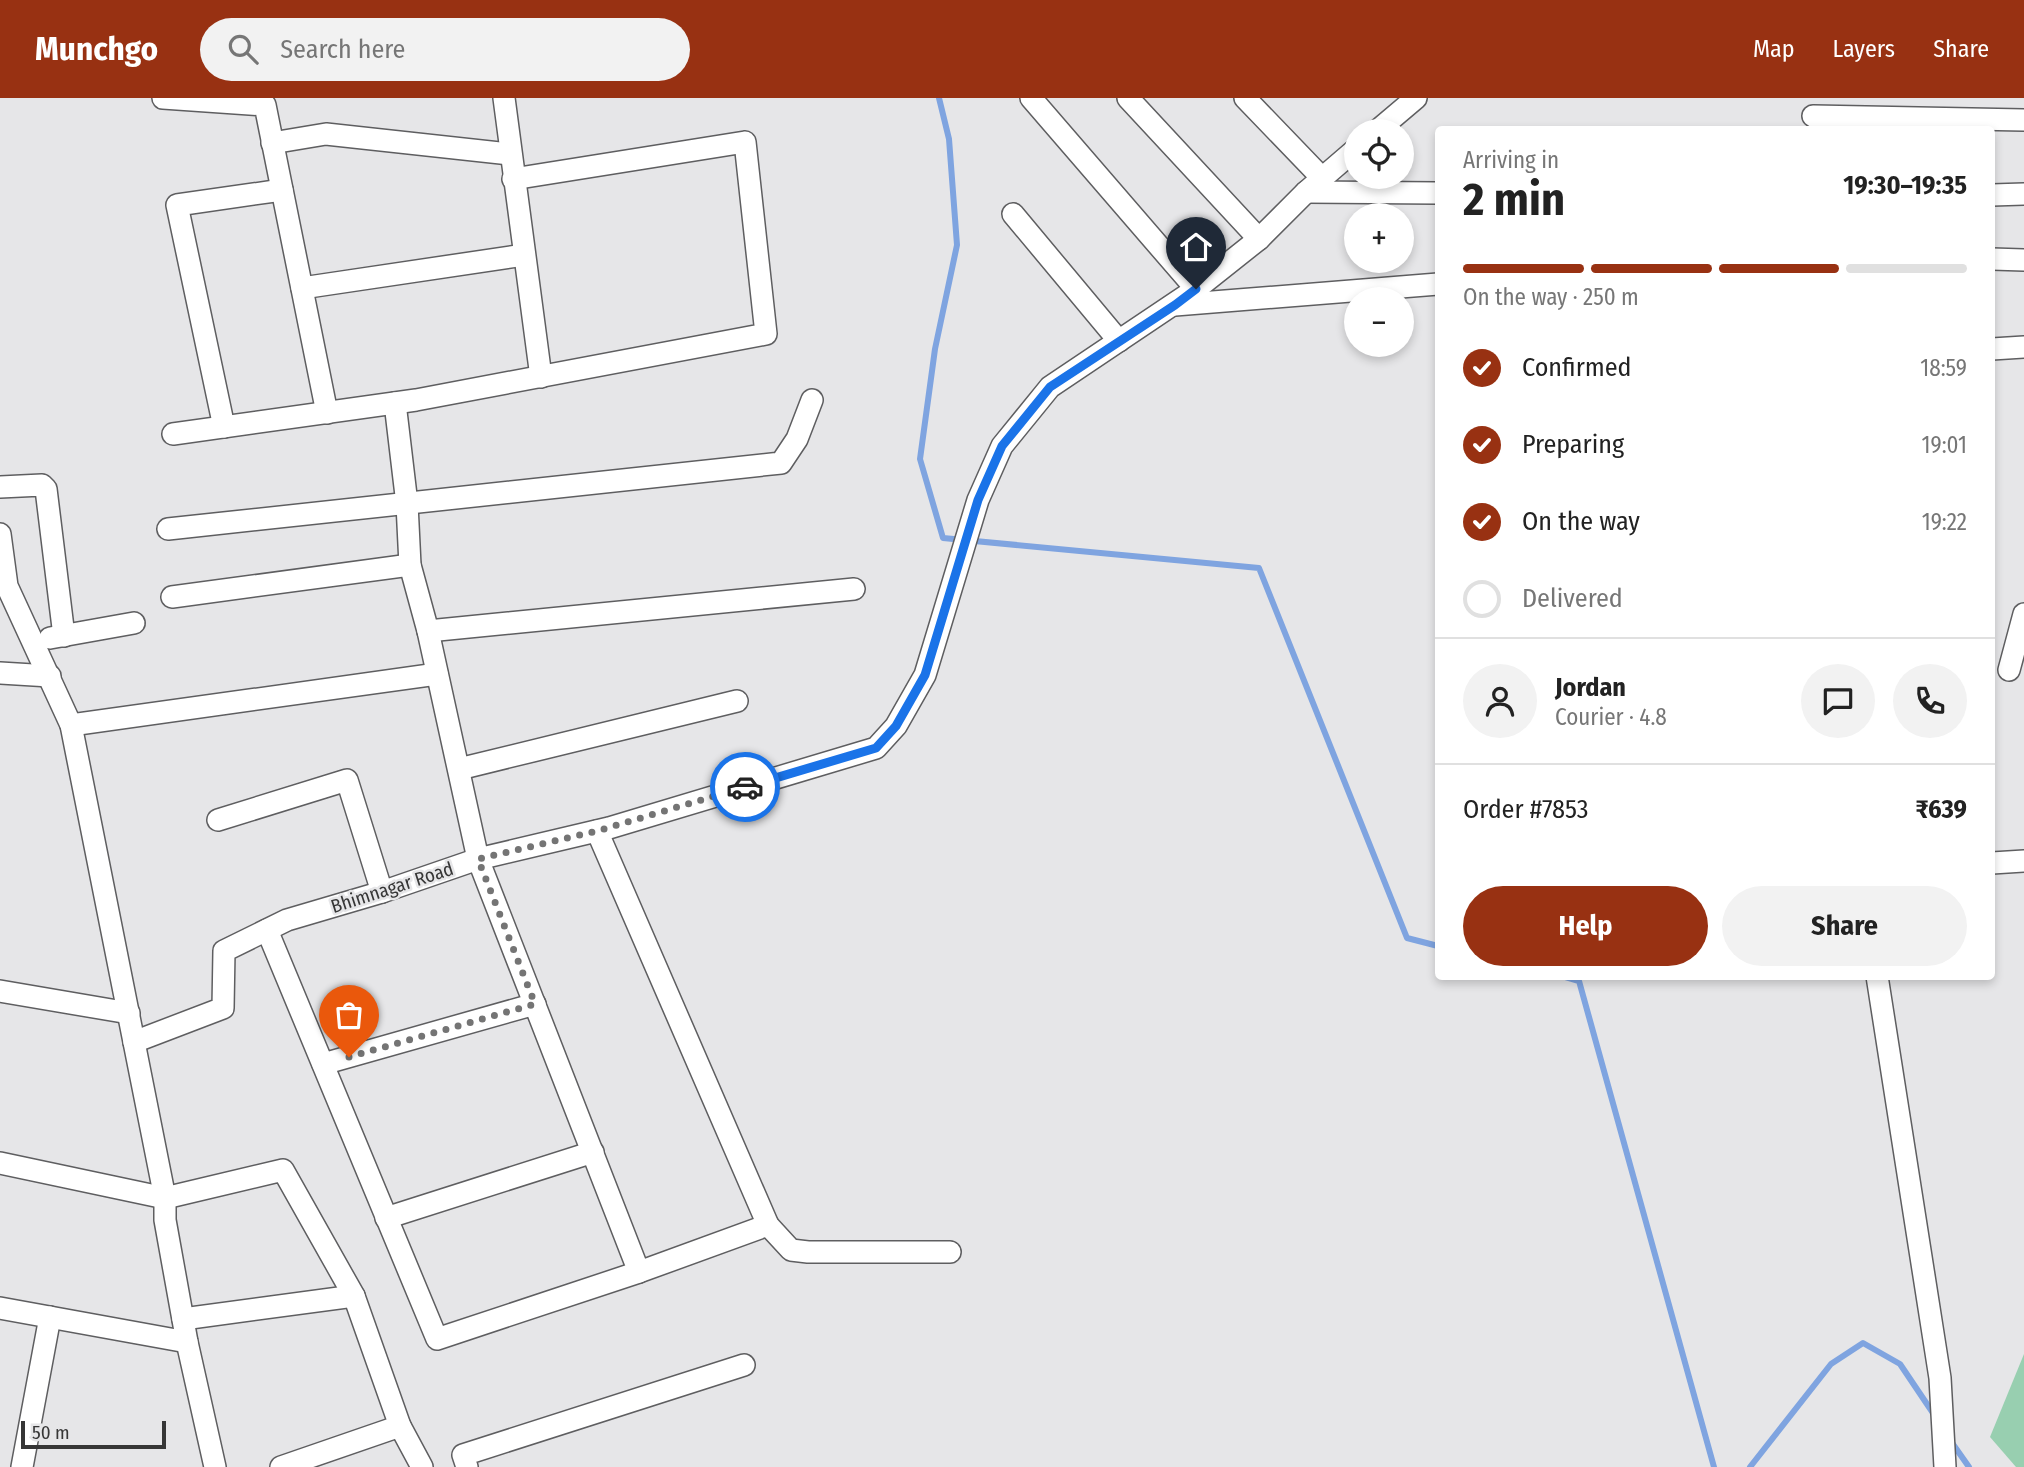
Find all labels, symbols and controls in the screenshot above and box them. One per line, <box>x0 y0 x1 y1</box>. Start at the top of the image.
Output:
search box <box>200 18 690 81</box>
text: Munchgo <box>35 29 158 69</box>
icon: search <box>224 30 262 68</box>
text: Search here <box>280 34 405 65</box>
text: Map <box>1753 35 1795 63</box>
text: Layers <box>1833 35 1895 63</box>
text: Share <box>1933 35 1989 63</box>
map controls <box>1344 119 1414 357</box>
button: locate <box>1344 119 1414 189</box>
text: Arriving in <box>1463 146 1559 174</box>
text: 19:30–19:35 <box>1843 170 1967 201</box>
text: 2 min <box>1463 172 1565 227</box>
button: + <box>1344 203 1414 273</box>
pin <box>1166 217 1226 289</box>
icon: home <box>1177 228 1215 266</box>
text: On the way · 250 m <box>1463 283 1639 311</box>
button: − <box>1344 287 1414 357</box>
icon: check <box>1463 349 1501 387</box>
text: Confirmed <box>1522 352 1632 383</box>
text: 18:59 <box>1920 354 1967 382</box>
icon: check <box>1463 426 1501 464</box>
text: Preparing <box>1522 429 1624 460</box>
text: 19:01 <box>1922 431 1967 459</box>
icon: check <box>1463 503 1501 541</box>
text: On the way <box>1522 506 1640 537</box>
text: 19:22 <box>1922 508 1967 536</box>
text: Delivered <box>1522 583 1623 614</box>
button: person <box>1463 664 1537 738</box>
button: chat <box>1801 664 1875 738</box>
button: phone <box>1893 664 1967 738</box>
text: Jordan <box>1555 672 1626 703</box>
text: Courier · 4.8 <box>1555 703 1667 731</box>
courier <box>710 752 780 822</box>
icon: car <box>726 768 764 806</box>
text: Order #7853 <box>1463 794 1589 825</box>
text: ₹639 <box>1915 794 1967 825</box>
street label: Bhimnagar Road <box>328 857 456 918</box>
button: Help <box>1463 886 1708 966</box>
button: Share <box>1722 886 1967 966</box>
pin <box>319 985 379 1057</box>
icon: bag <box>330 996 368 1034</box>
scale bar <box>21 1418 166 1450</box>
text: 50 m <box>32 1421 70 1444</box>

